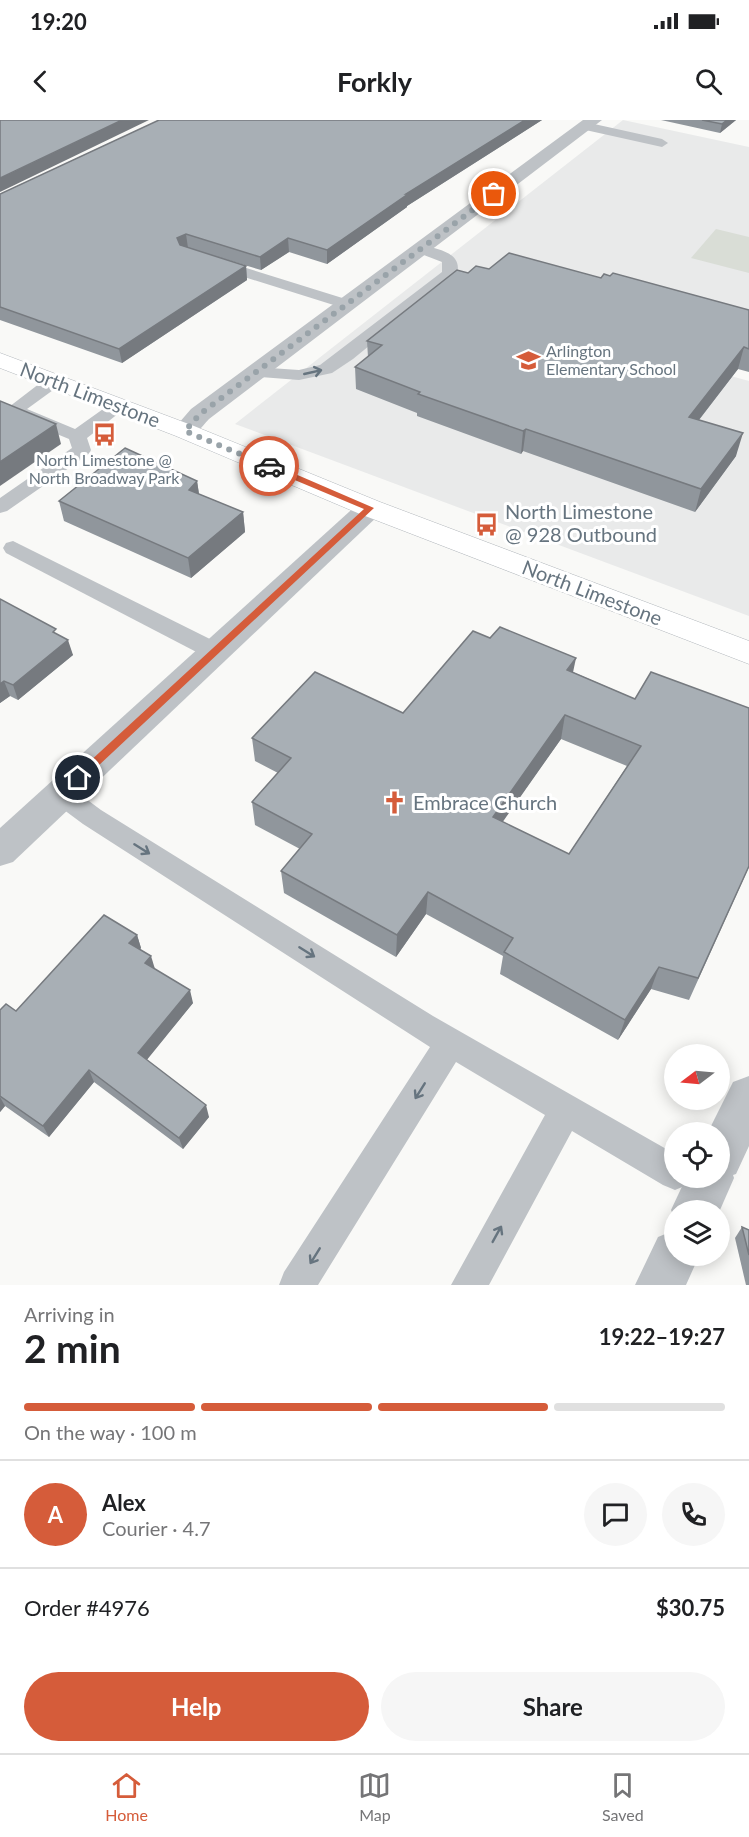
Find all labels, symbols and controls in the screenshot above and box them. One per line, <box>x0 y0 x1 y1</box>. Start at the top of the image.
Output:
text: 19:20 <box>30 8 87 35</box>
icon: back <box>24 65 57 98</box>
text: Forkly <box>337 65 412 98</box>
icon: search <box>692 65 725 98</box>
pin <box>468 168 519 219</box>
icon: bag <box>477 177 510 210</box>
place label: Arlington Elementary School <box>546 341 676 378</box>
school or university icon: Arlington Elementary School <box>515 347 541 373</box>
street label: North Limestone <box>17 356 164 432</box>
one-way arrow <box>304 365 323 377</box>
bus stop icon: North Limestone @ North Broadway Park <box>91 422 117 448</box>
courier <box>239 436 299 496</box>
place label: North Limestone @ North Broadway Park <box>29 450 180 487</box>
icon: car <box>253 450 286 483</box>
place label: North Limestone @ 928 Outbound <box>505 499 657 546</box>
bus stop icon: North Limestone @ 928 Outbound <box>474 511 500 537</box>
street label: North Limestone <box>519 554 666 630</box>
pin <box>52 752 103 803</box>
icon: home <box>61 761 94 794</box>
church icon: Embrace Church <box>382 790 408 816</box>
place label: Embrace Church <box>413 790 557 814</box>
one-way arrow <box>133 843 150 855</box>
one-way arrow <box>298 947 315 959</box>
north arrow <box>664 1044 730 1110</box>
map controls <box>664 1044 730 1266</box>
one-way arrow <box>413 1082 425 1099</box>
button: locate <box>664 1122 730 1188</box>
button: layers <box>664 1200 730 1266</box>
one-way arrow <box>491 1226 503 1243</box>
one-way arrow <box>309 1247 321 1264</box>
text: Arriving in <box>24 1302 115 1326</box>
text: 19:22–19:27 <box>599 1323 725 1350</box>
text: 2 min <box>24 1325 121 1371</box>
text: On the way · 100 m <box>24 1420 197 1444</box>
button: chat <box>584 1483 647 1546</box>
button: phone <box>662 1483 725 1546</box>
text: Alex <box>102 1489 146 1516</box>
text: A <box>48 1501 63 1528</box>
text: Courier · 4.7 <box>102 1516 211 1540</box>
text: Order #4976 <box>24 1594 150 1621</box>
text: $30.75 <box>656 1594 725 1621</box>
button: Help <box>24 1672 369 1741</box>
button: Share <box>381 1672 725 1741</box>
tab: Home <box>105 1769 148 1824</box>
tab: Map <box>358 1769 391 1824</box>
tab: Saved <box>602 1769 644 1824</box>

